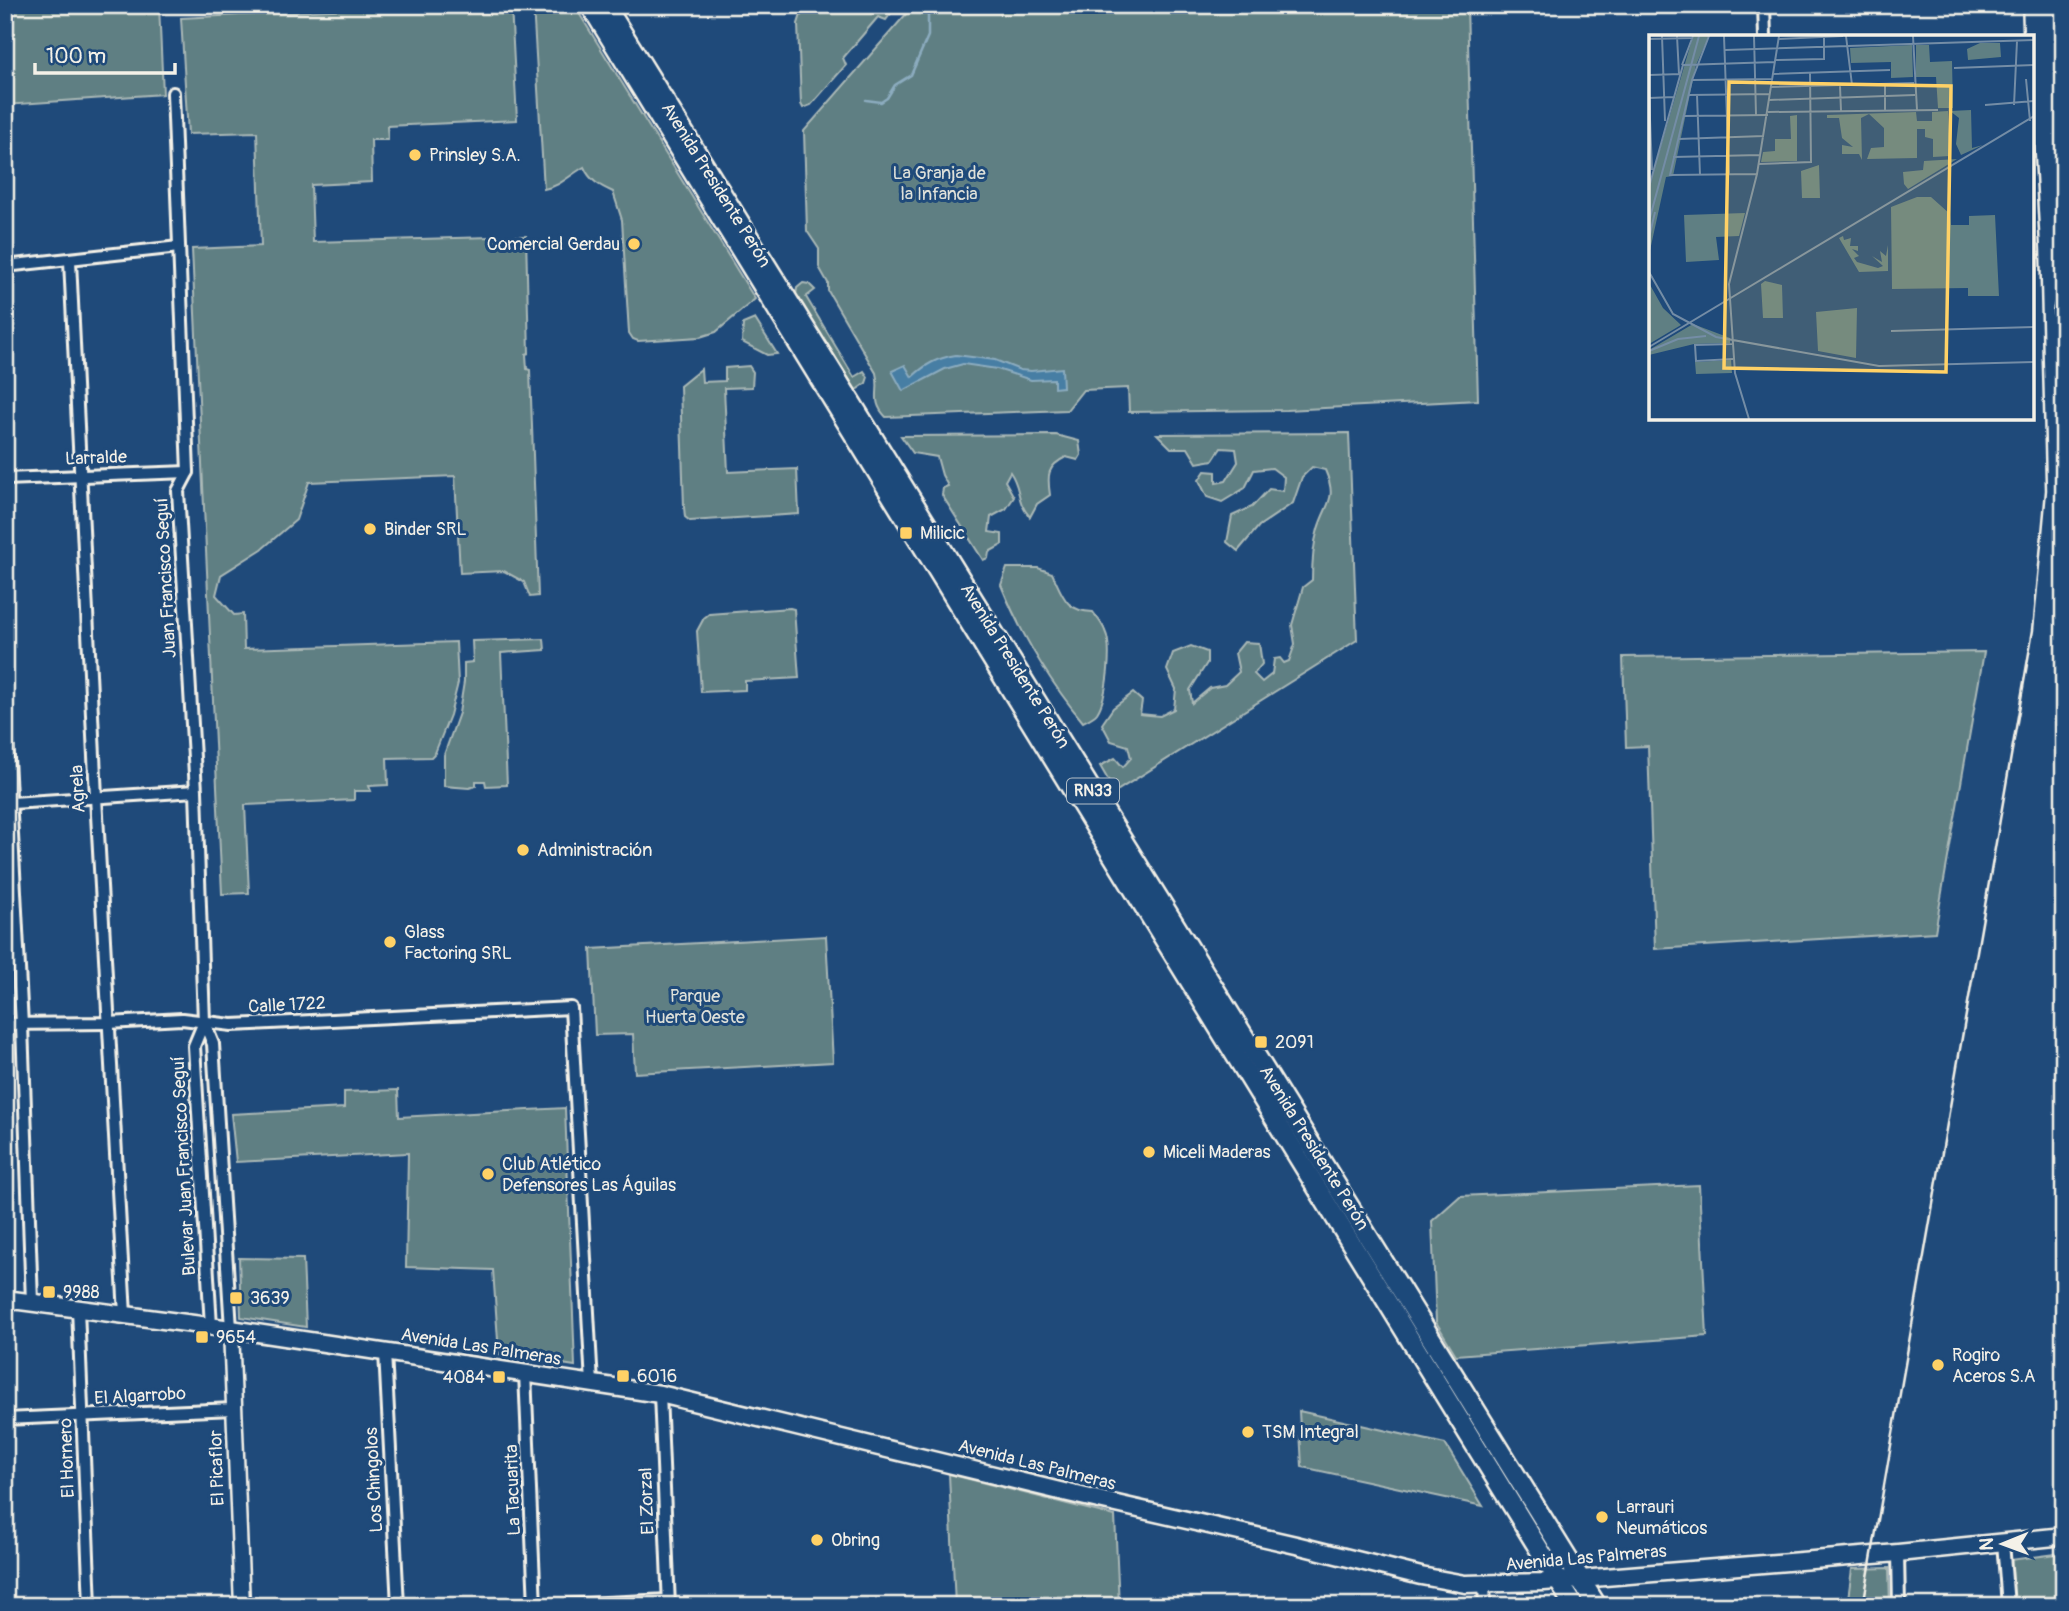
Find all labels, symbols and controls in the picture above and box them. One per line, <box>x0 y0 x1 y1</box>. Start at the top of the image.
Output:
scale bar <box>35 32 175 76</box>
inset map <box>1649 35 2034 420</box>
text: 100 m <box>46 43 106 70</box>
street label: Avenida Presidente Perón <box>656 98 776 272</box>
place label: Prinsley S.A. <box>429 144 521 167</box>
marker: Prinsley S.A. <box>407 147 423 163</box>
park label: La Granja de la Infancia <box>892 162 986 206</box>
place label: Comercial Gerdau <box>487 233 620 256</box>
marker: Comercial Gerdau <box>626 236 642 252</box>
street label: Larralde <box>65 445 127 471</box>
street label: Juan Francisco Seguí <box>150 497 182 659</box>
place label: Binder SRL <box>384 518 467 541</box>
marker: Binder SRL <box>362 521 378 537</box>
place label: Milicic <box>920 522 965 545</box>
marker: Milicic <box>898 525 914 541</box>
street label: Avenida Presidente Perón <box>955 579 1075 753</box>
street label: Agrela <box>65 764 91 814</box>
road number: RN33 <box>1067 778 1119 804</box>
place label: Administración <box>537 839 652 862</box>
marker: Administración <box>515 842 531 858</box>
place label: Glass Factoring SRL <box>404 921 512 965</box>
marker: Glass Factoring SRL <box>382 934 398 950</box>
park label: Parque Huerta Oeste <box>645 985 745 1029</box>
street label: Calle 1722 <box>248 991 326 1019</box>
place label: 2091 <box>1275 1031 1314 1054</box>
marker: 2091 <box>1253 1034 1269 1050</box>
street label: Bulevar Juan Francisco Seguí <box>167 1056 201 1276</box>
street label: Avenida Presidente Perón <box>1254 1061 1374 1235</box>
place label: Miceli Maderas <box>1163 1141 1271 1164</box>
marker: Miceli Maderas <box>1141 1144 1157 1160</box>
place label: Club Atlético Defensores Las Águilas <box>502 1153 676 1197</box>
marker: Club Atlético Defensores Las Águilas <box>480 1166 496 1182</box>
place label: 9988 <box>63 1281 100 1304</box>
marker: 9988 <box>41 1284 57 1300</box>
place label: 3639 <box>250 1287 290 1310</box>
marker: 3639 <box>228 1290 244 1306</box>
street label: Avenida Las Palmeras <box>399 1323 563 1371</box>
place label: 9654 <box>216 1326 257 1349</box>
marker: 9654 <box>194 1329 210 1345</box>
place label: Rogiro Aceros S.A <box>1952 1344 2036 1388</box>
marker: Rogiro Aceros S.A <box>1930 1357 1946 1373</box>
place label: 6016 <box>637 1365 677 1388</box>
place label: 4084 <box>443 1366 486 1389</box>
marker: 6016 <box>615 1368 631 1384</box>
marker: 4084 <box>491 1369 507 1385</box>
street label: El Algarrobo <box>94 1382 187 1410</box>
street label: El Hornero <box>54 1417 80 1498</box>
place label: TSM Integral <box>1262 1421 1359 1444</box>
marker: TSM Integral <box>1240 1424 1256 1440</box>
street label: Los Chingolos <box>360 1427 388 1533</box>
street label: El Picaflor <box>204 1429 230 1506</box>
street label: Avenida Las Palmeras <box>956 1434 1118 1496</box>
street label: La Tacuarita <box>500 1444 526 1536</box>
street label: El Zorzal <box>634 1467 660 1535</box>
place label: Larrauri Neumáticos <box>1616 1496 1707 1540</box>
marker: Larrauri Neumáticos <box>1594 1509 1610 1525</box>
north arrow <box>1968 1510 2038 1580</box>
place label: Obring <box>831 1529 880 1552</box>
marker: Obring <box>809 1532 825 1548</box>
text: N <box>1975 1538 1999 1551</box>
street label: Avenida Las Palmeras <box>1504 1539 1668 1577</box>

